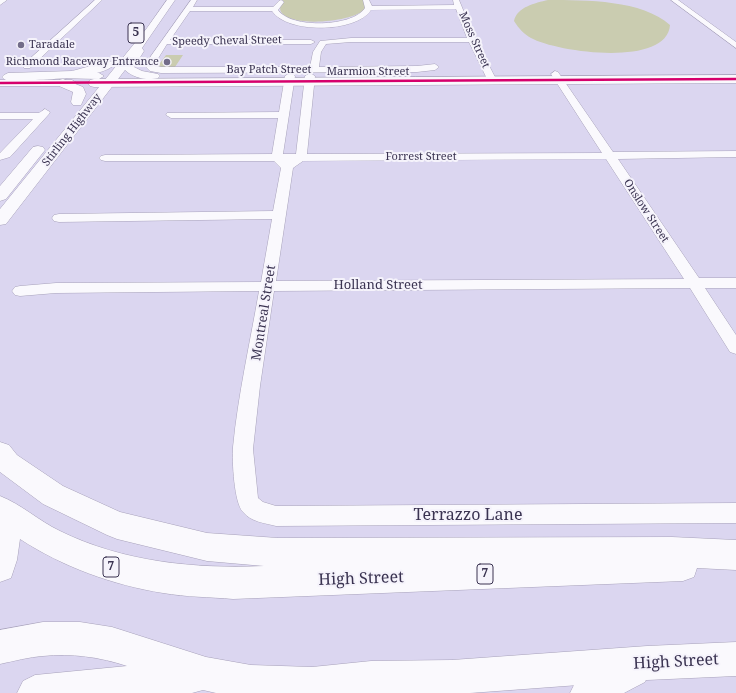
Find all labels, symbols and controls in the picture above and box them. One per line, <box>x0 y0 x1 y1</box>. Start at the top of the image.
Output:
street label: Moss Street <box>456 10 492 70</box>
road number: 5 <box>128 23 144 43</box>
street label: Speedy Cheval Street <box>172 33 282 49</box>
place label: Taradale <box>29 38 75 52</box>
marker: Taradale <box>16 40 26 50</box>
place label: Richmond Raceway Entrance <box>6 55 159 69</box>
marker: Richmond Raceway Entrance <box>162 57 172 67</box>
street label: Bay Patch Street <box>227 63 311 77</box>
street label: Marmion Street <box>327 65 409 79</box>
street label: Stirling Highway <box>40 91 104 169</box>
street label: Forrest Street <box>385 150 457 164</box>
street label: Onslow Street <box>621 177 671 245</box>
street label: Montreal Street <box>249 264 279 362</box>
street label: Holland Street <box>333 277 423 293</box>
street label: Terrazzo Lane <box>414 505 522 525</box>
road number: 7 <box>103 557 119 577</box>
road number: 7 <box>477 564 493 584</box>
street label: High Street <box>318 568 404 590</box>
street label: High Street <box>633 650 719 674</box>

